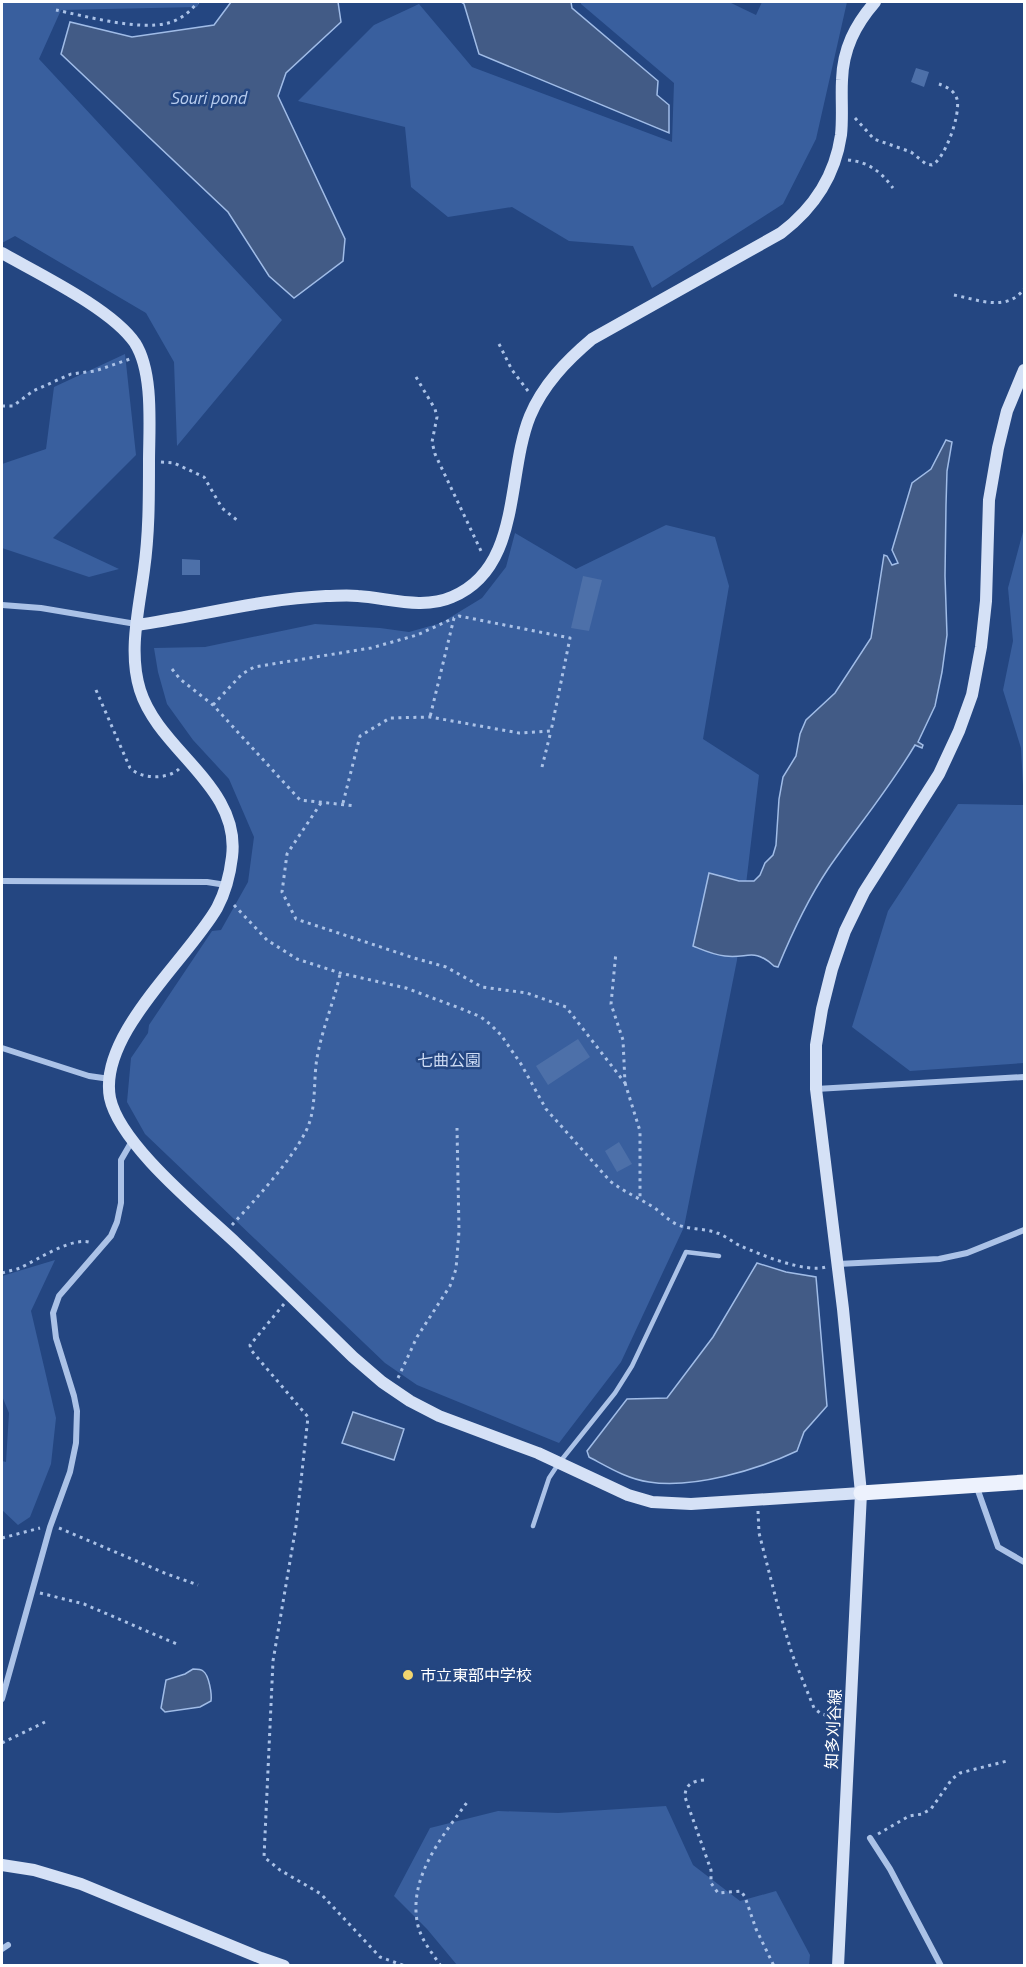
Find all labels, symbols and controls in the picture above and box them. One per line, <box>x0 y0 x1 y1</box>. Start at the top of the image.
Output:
water label: Souri pond <box>170 84 248 111</box>
park label: 七曲公園 <box>417 1048 481 1072</box>
place label: 市立東部中学校 <box>420 1663 532 1687</box>
marker: 市立東部中学校 <box>401 1668 415 1682</box>
street label: 知多刈谷線 <box>819 1688 847 1770</box>

